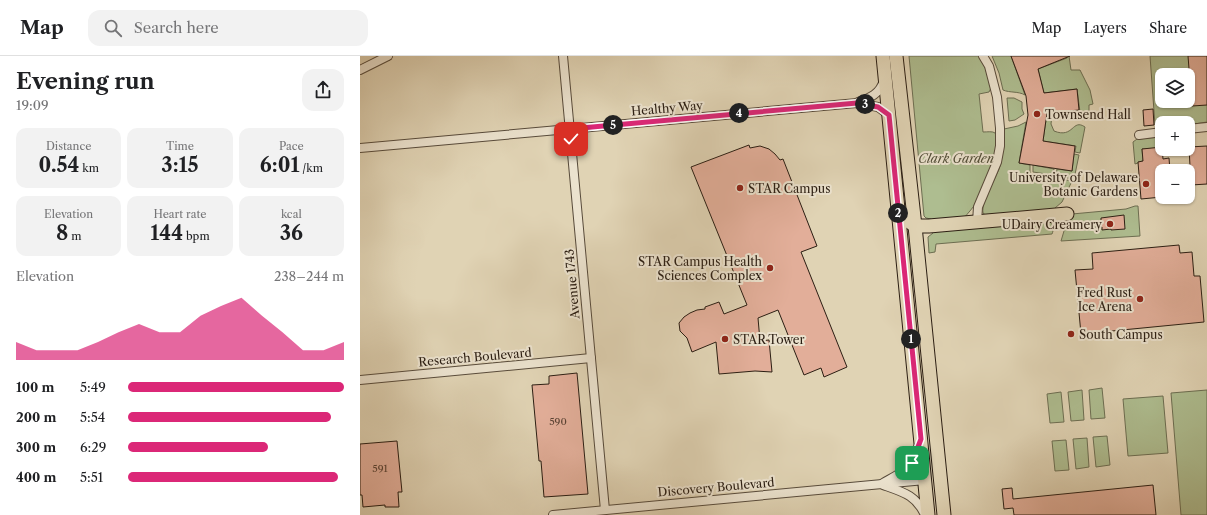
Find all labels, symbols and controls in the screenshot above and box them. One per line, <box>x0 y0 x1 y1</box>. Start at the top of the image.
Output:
search box <box>88 10 368 46</box>
text: Map <box>20 16 64 39</box>
icon: search <box>102 17 124 39</box>
text: Search here <box>134 18 219 37</box>
text: Map <box>1031 19 1061 37</box>
text: Layers <box>1083 19 1127 37</box>
text: Share <box>1149 19 1187 37</box>
text: Evening run <box>16 68 155 95</box>
map controls <box>1155 68 1195 204</box>
button: layers <box>1155 68 1195 108</box>
button: share <box>302 69 344 111</box>
pin: 3 <box>855 94 875 114</box>
text: 19:09 <box>16 97 49 113</box>
street label: Healthy Way <box>631 97 704 119</box>
text: 3 <box>862 97 868 111</box>
pin: 4 <box>729 103 749 123</box>
text: 4 <box>736 106 742 120</box>
place label: Townsend Hall <box>1045 107 1131 122</box>
marker: Townsend Hall <box>1032 109 1042 119</box>
pin: 5 <box>603 115 623 135</box>
button: + <box>1155 116 1195 156</box>
text: 5 <box>610 118 616 132</box>
pin <box>554 122 588 156</box>
icon: check <box>560 128 582 150</box>
text: Distance <box>46 139 91 153</box>
text: Time <box>166 139 194 153</box>
text: Pace <box>279 139 304 153</box>
park label: Clark Garden <box>918 151 994 166</box>
text: 0.54 <box>38 153 79 177</box>
text: 3:15 <box>161 153 199 177</box>
text: 6:01 <box>260 153 299 177</box>
text: km <box>79 161 99 175</box>
text: /km <box>299 161 323 175</box>
button: − <box>1155 164 1195 204</box>
place label: University of Delaware Botanic Gardens <box>1009 170 1138 199</box>
marker: University of Delaware Botanic Gardens <box>1141 179 1151 189</box>
place label: STAR Campus <box>748 181 830 196</box>
marker: STAR Campus <box>735 183 745 193</box>
pin: 2 <box>888 203 908 223</box>
text: 2 <box>895 206 901 220</box>
text: Elevation <box>44 207 93 221</box>
text: Heart rate <box>153 207 207 221</box>
text: kcal <box>281 207 302 221</box>
place label: UDairy Creamery <box>1002 217 1102 232</box>
marker: UDairy Creamery <box>1105 219 1115 229</box>
text: 8 <box>56 221 68 245</box>
text: 144 <box>150 221 183 245</box>
text: 36 <box>280 221 303 245</box>
text: m <box>68 229 81 243</box>
text: bpm <box>183 229 210 243</box>
street label: Avenue 1743 <box>561 248 583 321</box>
place label: STAR Campus Health Sciences Complex <box>638 254 762 283</box>
marker: STAR Campus Health Sciences Complex <box>765 263 775 273</box>
text: Elevation <box>16 268 74 284</box>
text: 238–244 m <box>274 268 344 284</box>
place label: Fred Rust Ice Arena <box>1077 285 1133 314</box>
marker: Fred Rust Ice Arena <box>1135 294 1145 304</box>
place label: South Campus <box>1079 327 1163 342</box>
pin: 1 <box>901 329 921 349</box>
marker: South Campus <box>1066 329 1076 339</box>
place label: STAR Tower <box>733 332 805 347</box>
text: 1 <box>909 332 913 346</box>
marker: STAR Tower <box>720 334 730 344</box>
street label: Research Boulevard <box>418 345 533 369</box>
text: 100 m <box>16 379 55 395</box>
text: 5:49 <box>80 379 106 395</box>
text: 200 m <box>16 409 56 425</box>
text: 5:54 <box>80 409 105 425</box>
house number: 590 <box>549 415 567 428</box>
text: 300 m <box>16 439 56 455</box>
text: 6:29 <box>80 439 106 455</box>
pin <box>895 446 929 480</box>
icon: arrive <box>901 452 923 474</box>
house number: 591 <box>372 462 389 475</box>
text: 400 m <box>16 469 56 485</box>
text: 5:51 <box>80 469 103 485</box>
street label: Discovery Boulevard <box>657 474 776 500</box>

